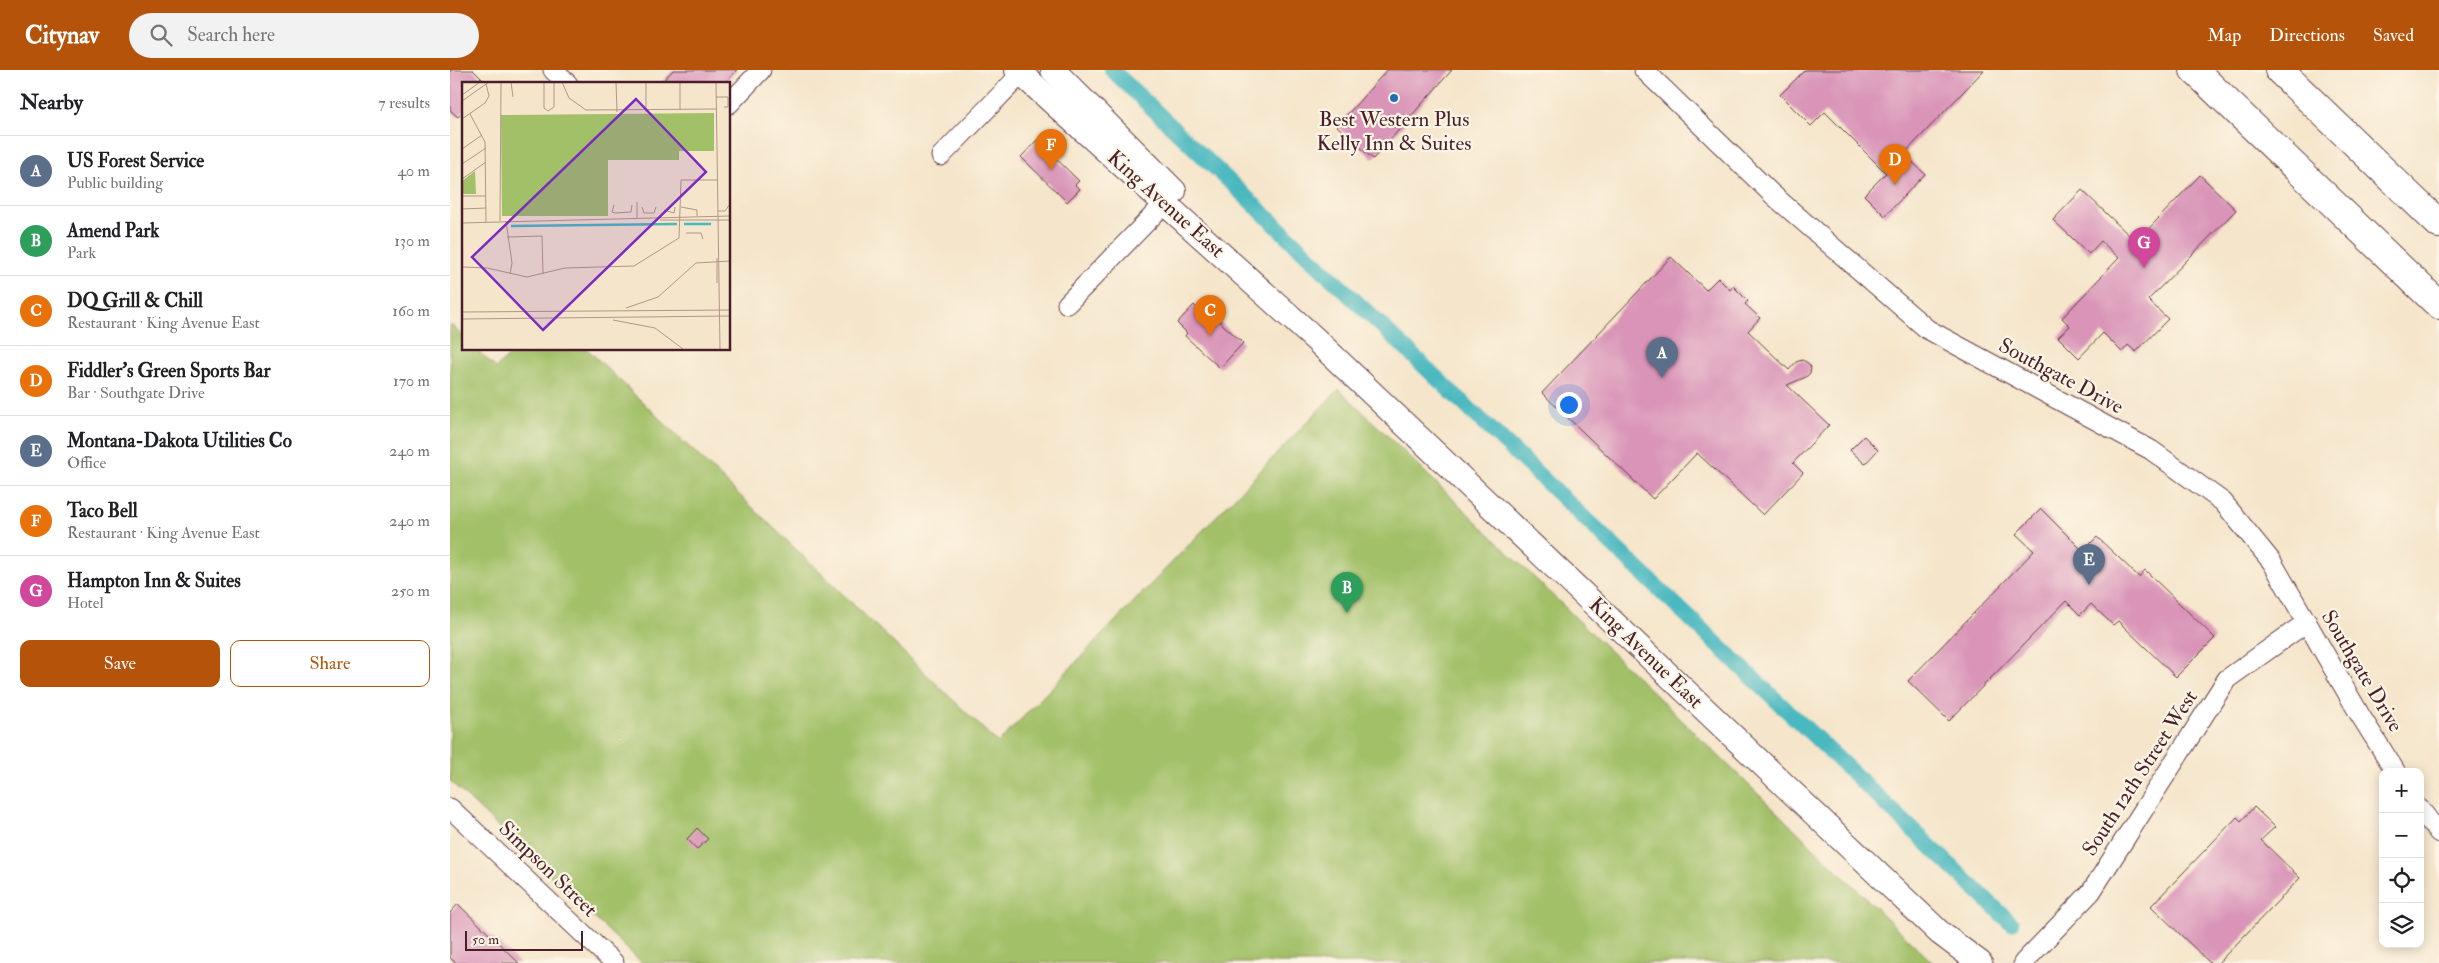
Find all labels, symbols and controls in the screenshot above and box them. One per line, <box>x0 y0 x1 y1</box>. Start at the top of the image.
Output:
search box <box>129 13 479 58</box>
text: Citynav <box>25 20 99 51</box>
icon: search <box>147 21 175 49</box>
text: Search here <box>187 23 275 47</box>
text: Map <box>2208 24 2241 47</box>
text: Directions <box>2269 24 2345 47</box>
text: Saved <box>2373 24 2414 47</box>
inset map <box>462 82 730 350</box>
text: Nearby <box>20 89 83 116</box>
marker: Best Western Plus Kelly Inn & Suites <box>1388 92 1400 104</box>
text: 7 results <box>378 93 430 113</box>
place label: Best Western Plus Kelly Inn & Suites <box>1317 106 1471 157</box>
pin: F <box>1035 129 1067 170</box>
street label: King Avenue East <box>1102 144 1230 264</box>
pin: D <box>1879 144 1911 185</box>
text: US Forest Service <box>67 149 204 173</box>
text: A <box>31 161 41 181</box>
text: 40 m <box>397 161 430 181</box>
text: Public building <box>67 173 163 193</box>
text: Amend Park <box>67 219 159 243</box>
pin: G <box>2128 227 2160 268</box>
text: B <box>31 231 41 251</box>
text: 130 m <box>394 231 430 251</box>
text: Park <box>67 243 96 263</box>
text: DQ Grill & Chill <box>67 289 203 313</box>
pin: C <box>1194 295 1226 336</box>
text: C <box>30 301 42 321</box>
text: 160 m <box>392 301 430 321</box>
text: Restaurant · King Avenue East <box>67 313 260 333</box>
street label: Southgate Drive <box>1994 332 2128 420</box>
pin: A <box>1646 337 1678 378</box>
text: Fiddler's Green Sports Bar <box>67 359 270 383</box>
text: D <box>29 371 43 391</box>
text: 170 m <box>393 371 430 391</box>
text: Bar · Southgate Drive <box>67 383 205 403</box>
your location <box>1556 392 1582 418</box>
text: Montana-Dakota Utilities Co <box>67 429 292 453</box>
text: E <box>30 441 42 461</box>
text: 240 m <box>389 441 430 461</box>
text: Office <box>67 453 106 473</box>
text: Taco Bell <box>67 499 138 523</box>
text: F <box>31 511 41 531</box>
text: 240 m <box>389 511 430 531</box>
text: Restaurant · King Avenue East <box>67 523 260 543</box>
pin: E <box>2073 544 2105 585</box>
text: Hampton Inn & Suites <box>67 569 241 593</box>
pin: B <box>1331 572 1363 613</box>
text: G <box>29 581 43 601</box>
text: 250 m <box>391 581 430 601</box>
street label: King Avenue East <box>1583 592 1709 715</box>
text: Hotel <box>67 593 104 613</box>
street label: Southgate Drive <box>2315 605 2409 737</box>
button: Save <box>20 640 220 687</box>
button: Share <box>230 640 430 687</box>
street label: South 12th Street West <box>2076 685 2204 861</box>
map controls <box>2379 768 2424 948</box>
button: + <box>2379 768 2424 813</box>
button: − <box>2379 813 2424 858</box>
street label: Simpson Street <box>493 815 603 923</box>
button: locate <box>2379 858 2424 903</box>
button: layers <box>2379 903 2424 948</box>
scale bar <box>465 928 582 951</box>
text: 50 m <box>472 931 499 948</box>

